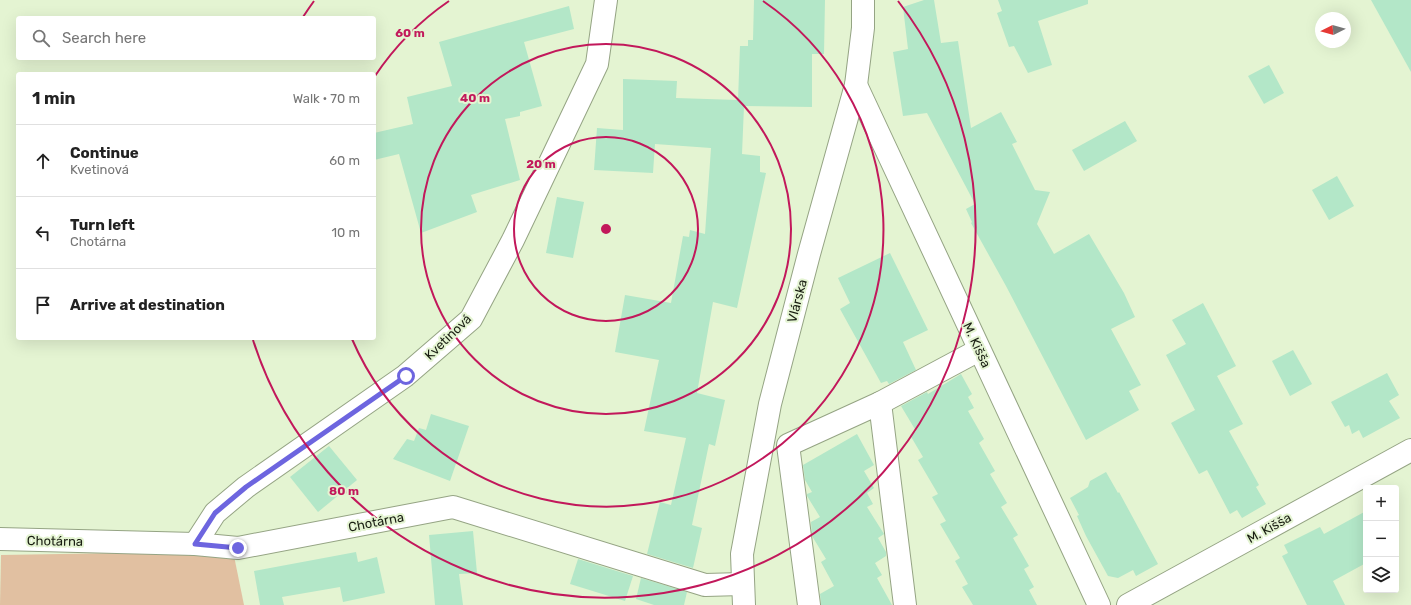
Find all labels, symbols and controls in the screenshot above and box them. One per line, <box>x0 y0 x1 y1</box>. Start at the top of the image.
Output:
north arrow <box>1315 12 1351 48</box>
search box <box>16 16 376 60</box>
text: 60 m <box>395 26 425 40</box>
icon: search <box>30 27 52 49</box>
text: Search here <box>62 29 146 47</box>
text: 1 min <box>32 88 75 108</box>
text: Walk · 70 m <box>293 91 360 106</box>
text: 40 m <box>460 91 490 105</box>
text: Continue <box>70 144 139 162</box>
icon: ahead <box>32 150 54 172</box>
text: 60 m <box>329 153 360 168</box>
text: 20 m <box>526 157 556 171</box>
text: Kvetinová <box>70 162 129 177</box>
text: Turn left <box>70 216 135 234</box>
icon: left <box>32 222 54 244</box>
centre of rings <box>599 222 613 236</box>
text: 10 m <box>331 225 360 240</box>
text: Chotárna <box>70 234 126 249</box>
street label: Vlárska <box>784 278 810 324</box>
icon: arrive <box>32 294 54 316</box>
text: Arrive at destination <box>70 296 225 314</box>
street label: Kvetinová <box>422 311 474 363</box>
street label: M. Kišša <box>960 320 994 370</box>
route start <box>397 367 415 385</box>
text: 80 m <box>329 484 359 498</box>
map controls <box>1363 485 1399 593</box>
button: + <box>1363 485 1399 521</box>
street label: Chotárna <box>347 509 405 535</box>
street label: M. Kišša <box>1244 510 1294 546</box>
button: − <box>1363 521 1399 557</box>
street label: Chotárna <box>27 533 83 549</box>
route end <box>229 539 247 557</box>
button: layers <box>1363 557 1399 593</box>

